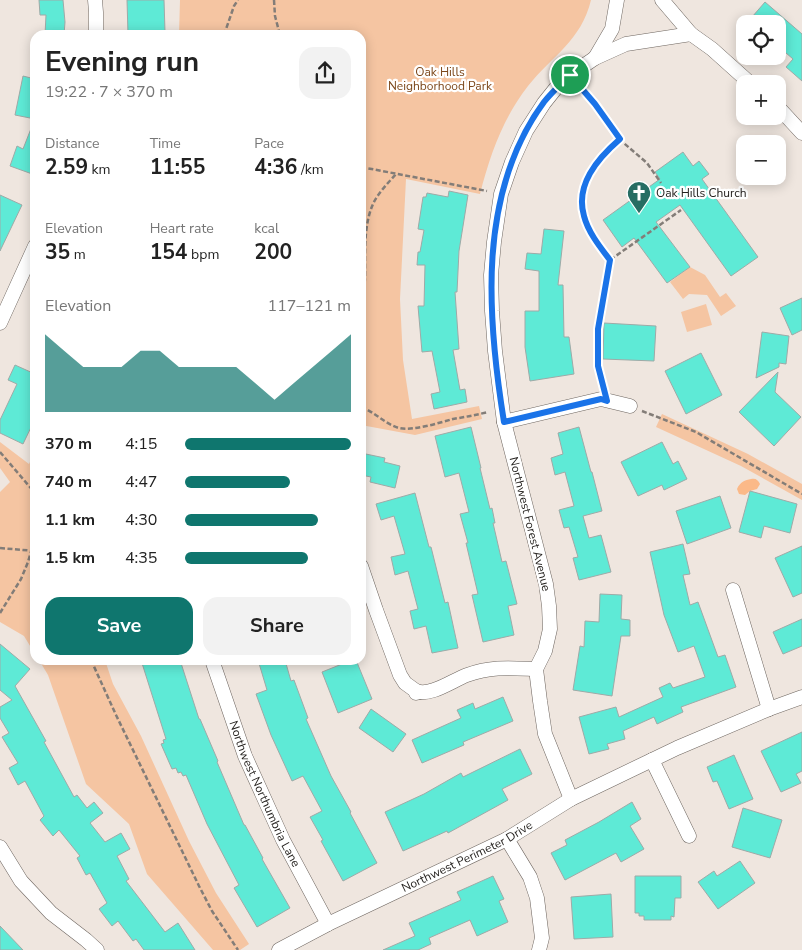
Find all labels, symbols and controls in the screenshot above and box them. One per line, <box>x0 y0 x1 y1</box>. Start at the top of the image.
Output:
map controls <box>736 15 786 185</box>
button: locate <box>736 15 786 65</box>
text: Evening run <box>45 43 199 81</box>
button: share <box>299 47 351 99</box>
pin <box>549 54 591 96</box>
icon: arrive <box>556 61 584 89</box>
park label: Oak Hills Neighborhood Park <box>388 64 493 94</box>
button: + <box>736 75 786 125</box>
text: 19:22 · 7 × 370 m <box>45 81 173 103</box>
text: Distance <box>45 134 99 153</box>
text: Time <box>150 134 181 153</box>
text: Pace <box>254 134 284 153</box>
button: − <box>736 135 786 185</box>
text: 2.59 <box>45 153 88 181</box>
text: 11:55 <box>150 153 205 181</box>
text: 4:36 <box>254 153 297 181</box>
text: km <box>88 160 111 179</box>
text: /km <box>297 160 324 179</box>
church icon: Oak Hills Church <box>626 180 652 214</box>
place label: Oak Hills Church <box>656 185 747 201</box>
text: Elevation <box>45 219 103 238</box>
text: Heart rate <box>150 219 214 238</box>
text: kcal <box>254 219 279 238</box>
text: 35 <box>45 238 70 266</box>
text: 154 <box>150 238 187 266</box>
text: 200 <box>254 238 292 266</box>
text: m <box>70 245 86 264</box>
text: bpm <box>187 245 219 264</box>
text: Elevation <box>45 295 111 317</box>
text: 117–121 m <box>268 295 351 317</box>
text: 370 m <box>45 433 92 455</box>
text: 4:15 <box>125 433 157 455</box>
street label: Northwest Forest Avenue <box>506 455 554 593</box>
text: 740 m <box>45 471 92 493</box>
text: 4:47 <box>125 471 157 493</box>
text: 1.1 km <box>45 509 95 531</box>
text: 4:30 <box>125 509 157 531</box>
text: 1.5 km <box>45 547 95 569</box>
text: 4:35 <box>125 547 157 569</box>
button: Save <box>45 597 193 655</box>
button: Share <box>203 597 351 655</box>
street label: Northwest Northumbria Lane <box>225 719 304 870</box>
street label: Northwest Perimeter Drive <box>399 817 536 896</box>

